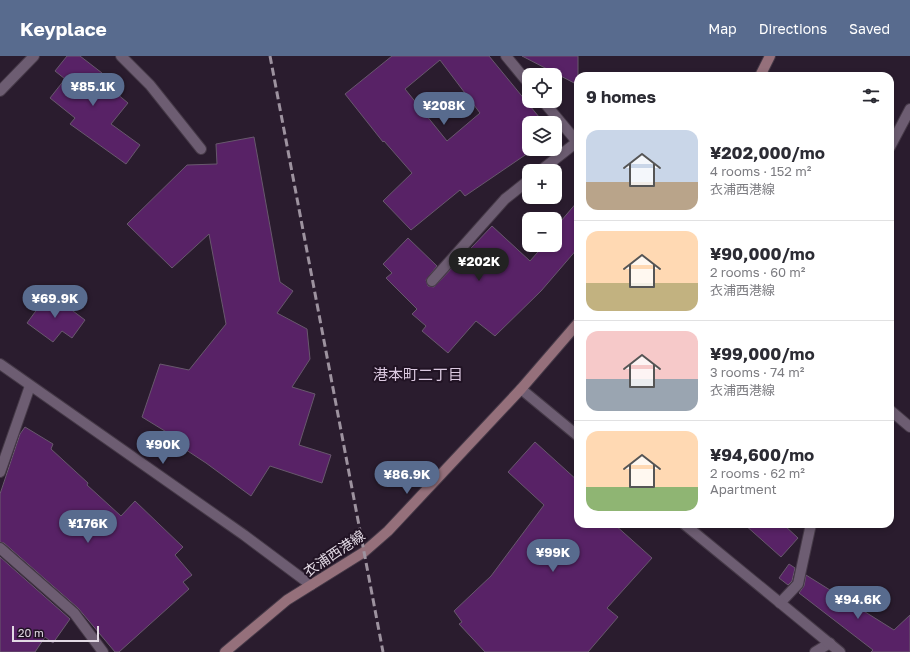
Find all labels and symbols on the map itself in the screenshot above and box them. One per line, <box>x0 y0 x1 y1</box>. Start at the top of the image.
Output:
pin: ¥85.1K <box>60 73 126 107</box>
pin: ¥208K <box>416 92 472 126</box>
pin: ¥202K <box>451 248 507 282</box>
pin: ¥69.9K <box>22 285 88 319</box>
district label: 港本町二丁目 <box>373 365 463 383</box>
pin: ¥90K <box>139 431 187 465</box>
pin: ¥86.9K <box>374 461 440 495</box>
pin: ¥176K <box>60 510 116 544</box>
street label: 衣浦西港線 <box>300 526 368 580</box>
pin: ¥99K <box>529 539 577 573</box>
pin: ¥94.6K <box>825 586 891 620</box>
scale bar <box>12 624 99 643</box>

